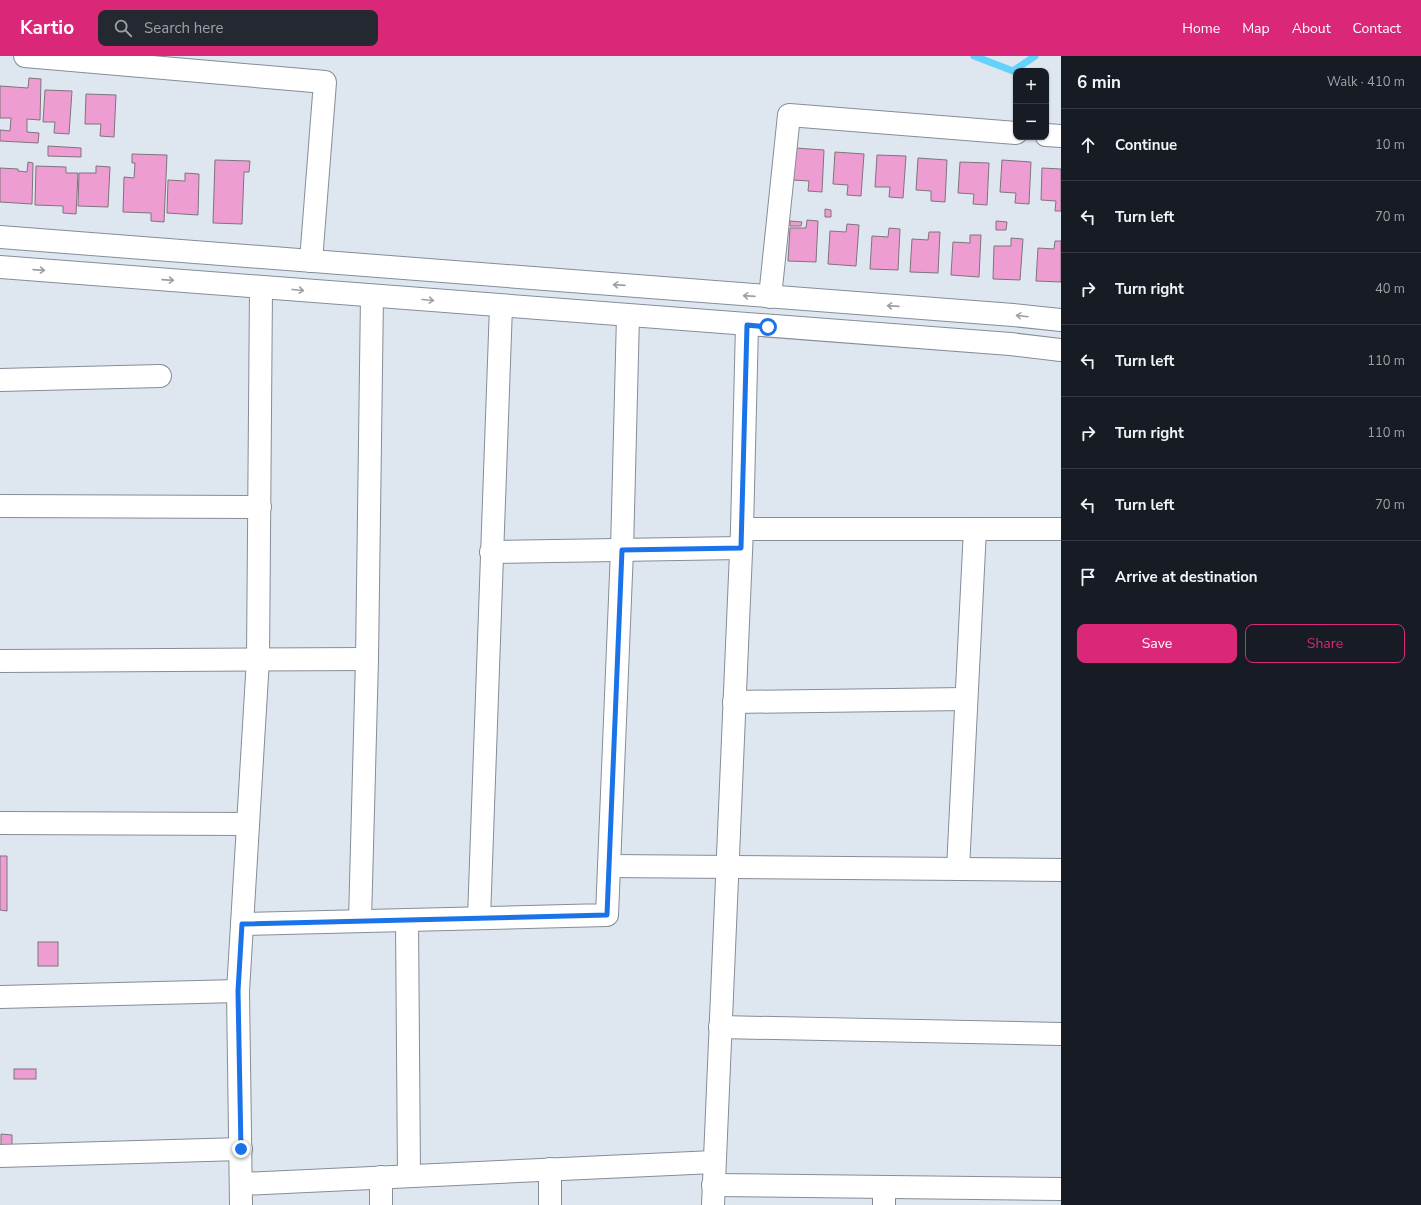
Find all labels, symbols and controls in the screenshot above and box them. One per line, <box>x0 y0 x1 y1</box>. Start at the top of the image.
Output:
search box <box>98 10 378 46</box>
text: Kartio <box>20 15 74 41</box>
icon: search <box>112 17 134 39</box>
text: Search here <box>144 18 224 38</box>
text: Home <box>1182 19 1220 38</box>
text: Map <box>1242 19 1270 38</box>
text: About <box>1292 19 1331 38</box>
text: Contact <box>1353 19 1401 38</box>
map controls <box>1013 68 1049 140</box>
button: + <box>1013 68 1049 104</box>
text: 6 min <box>1077 71 1121 94</box>
text: Walk · 410 m <box>1327 73 1405 91</box>
button: − <box>1013 104 1049 140</box>
icon: ahead <box>1077 134 1099 156</box>
text: Continue <box>1115 135 1177 155</box>
text: 10 m <box>1375 136 1405 154</box>
icon: left <box>1077 206 1099 228</box>
text: Turn left <box>1115 207 1174 227</box>
text: 70 m <box>1375 208 1405 226</box>
one-way arrow <box>32 266 45 273</box>
one-way arrow <box>162 276 175 283</box>
icon: right <box>1077 278 1099 300</box>
text: Turn right <box>1115 279 1184 299</box>
text: 40 m <box>1375 280 1405 298</box>
one-way arrow <box>613 282 626 289</box>
one-way arrow <box>291 286 304 294</box>
one-way arrow <box>743 292 756 299</box>
one-way arrow <box>421 297 434 304</box>
one-way arrow <box>887 303 900 310</box>
one-way arrow <box>1016 312 1029 320</box>
route start <box>759 318 777 336</box>
icon: left <box>1077 350 1099 372</box>
text: Turn left <box>1115 351 1174 371</box>
text: 110 m <box>1367 352 1405 370</box>
icon: right <box>1077 422 1099 444</box>
text: Turn right <box>1115 423 1184 443</box>
text: 110 m <box>1367 424 1405 442</box>
icon: left <box>1077 494 1099 516</box>
text: Turn left <box>1115 495 1174 515</box>
text: 70 m <box>1375 496 1405 514</box>
icon: arrive <box>1077 566 1099 588</box>
text: Arrive at destination <box>1115 567 1258 587</box>
button: Save <box>1077 624 1237 663</box>
button: Share <box>1245 624 1405 663</box>
route end <box>232 1140 250 1158</box>

